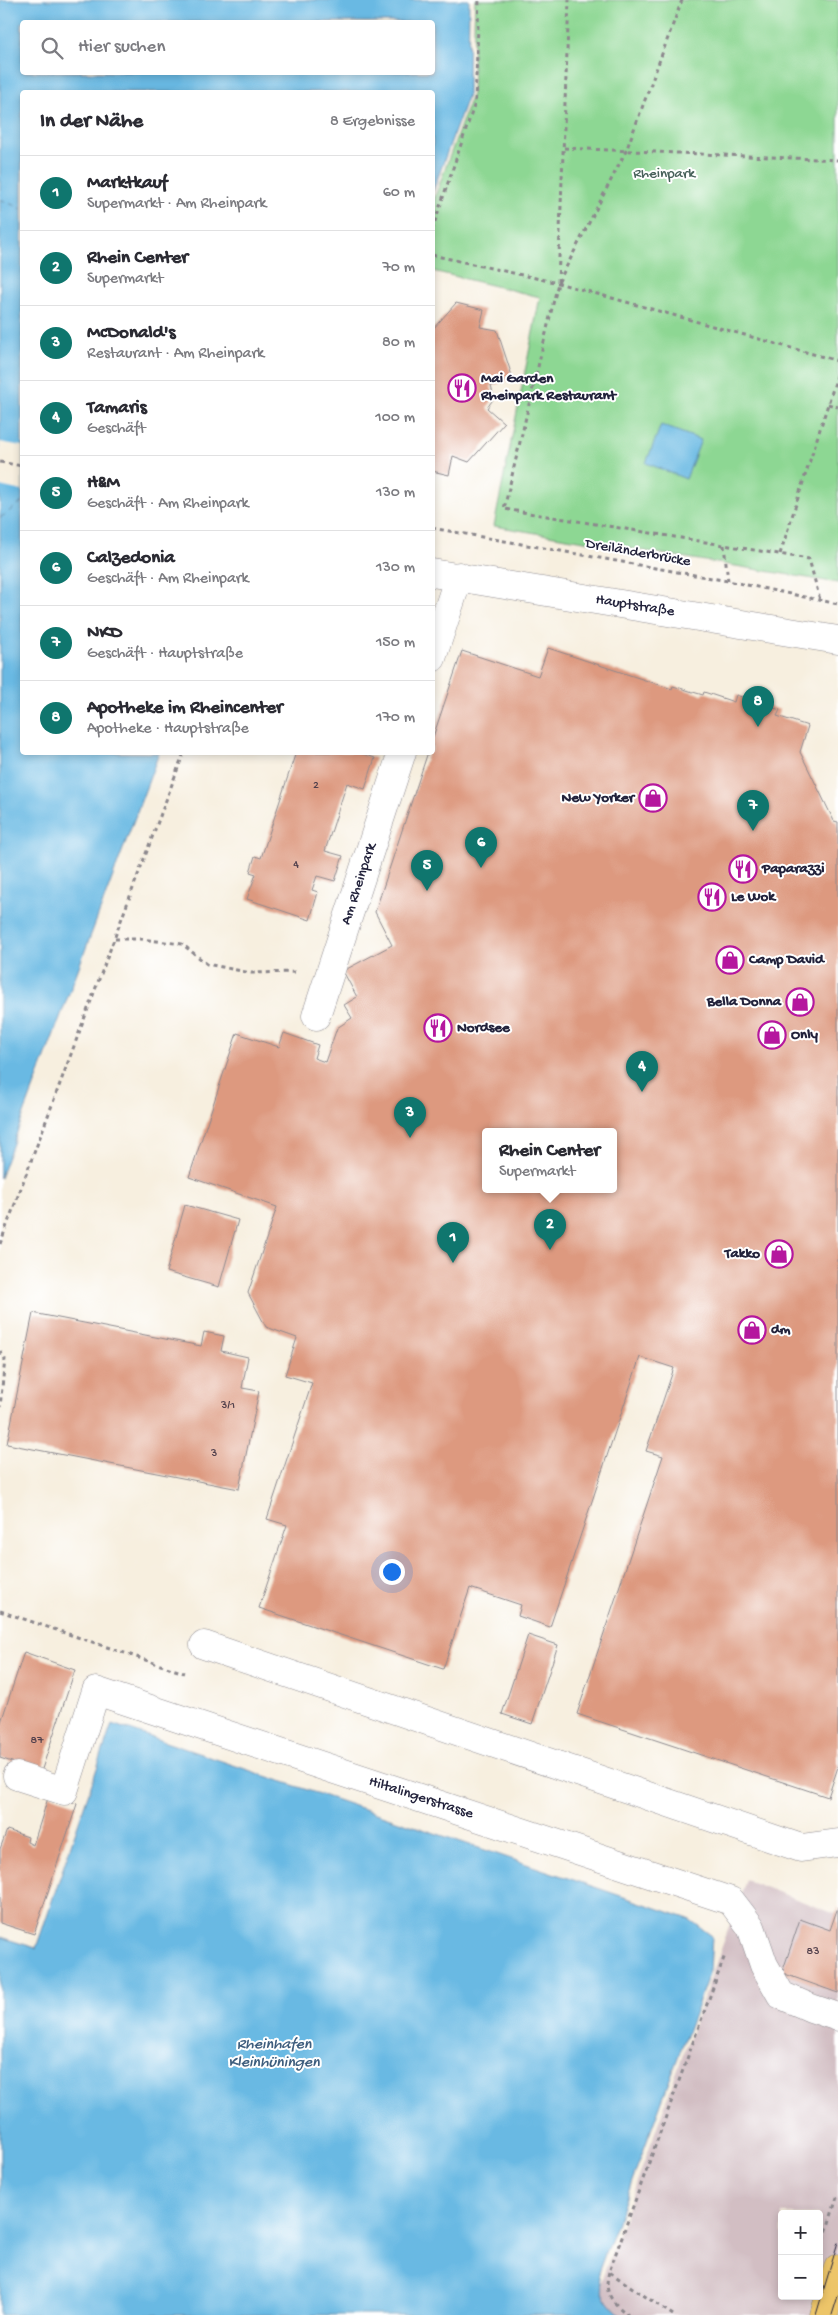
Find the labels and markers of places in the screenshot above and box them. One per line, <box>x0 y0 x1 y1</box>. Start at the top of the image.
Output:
place label: Mai Garden Rheinpark Restaurant <box>480 370 618 405</box>
restaurant icon: Mai Garden Rheinpark Restaurant <box>447 373 477 403</box>
pin: 8 <box>742 686 774 727</box>
shop icon: New Yorker <box>638 783 668 813</box>
place label: New Yorker <box>561 789 636 807</box>
pin: 7 <box>737 790 769 831</box>
pin: 6 <box>465 827 497 868</box>
pin: 5 <box>411 850 443 891</box>
restaurant icon: Paparazzi <box>728 854 758 884</box>
place label: Paparazzi <box>761 860 824 878</box>
restaurant icon: Le Wok <box>697 882 727 912</box>
place label: Le Wok <box>731 888 777 906</box>
shop icon: Camp David <box>715 945 745 975</box>
place label: Camp David <box>748 951 826 969</box>
shop icon: Bella Donna <box>785 987 815 1017</box>
place label: Bella Donna <box>706 993 782 1011</box>
restaurant icon: Nordsee <box>423 1013 453 1043</box>
place label: Nordsee <box>457 1019 511 1037</box>
shop icon: Only <box>757 1020 787 1050</box>
place label: Only <box>791 1026 818 1044</box>
pin: 4 <box>626 1051 658 1092</box>
pin: 3 <box>394 1097 426 1138</box>
pin: 2 <box>534 1209 566 1250</box>
pin: 1 <box>437 1222 469 1263</box>
shop icon: Takko <box>764 1239 794 1269</box>
place label: Takko <box>724 1245 760 1263</box>
shop icon: dm <box>737 1315 767 1345</box>
place label: dm <box>771 1321 791 1339</box>

